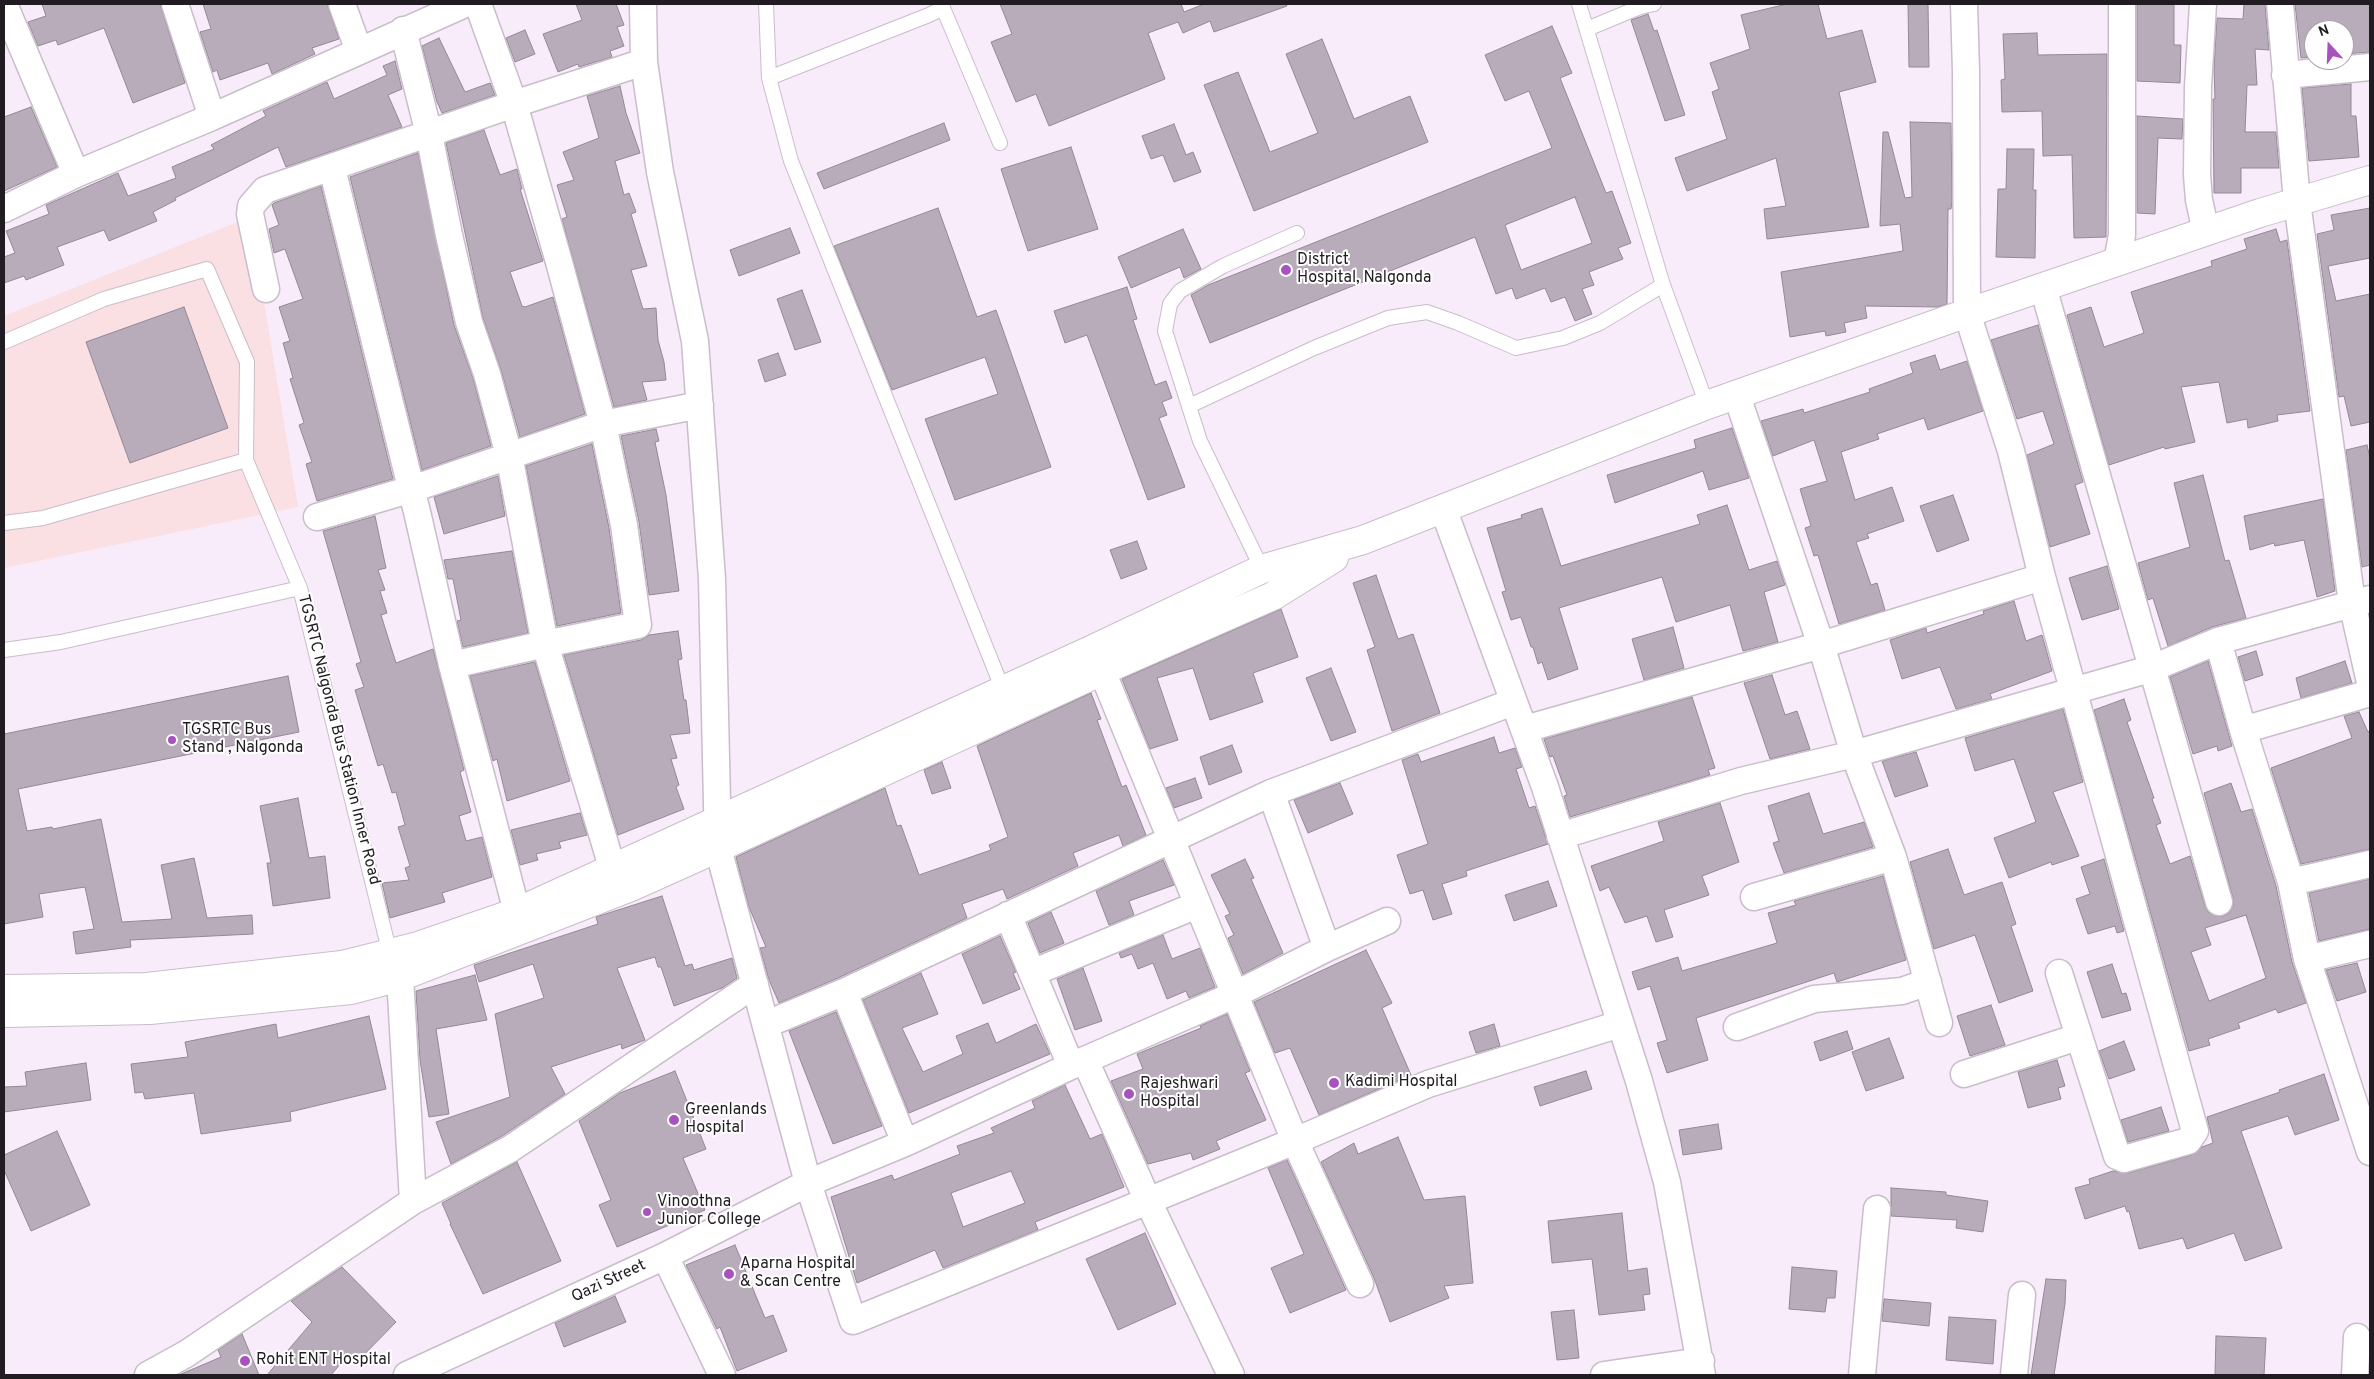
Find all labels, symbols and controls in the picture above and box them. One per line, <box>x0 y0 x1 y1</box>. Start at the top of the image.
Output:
north arrow <box>2304 20 2354 70</box>
text: N <box>2316 22 2332 41</box>
place label: District Hospital, Nalgonda <box>1297 251 1431 289</box>
marker: District Hospital, Nalgonda <box>1279 263 1293 277</box>
street label: TGSRTC Nalgonda Bus Station Inner Road <box>293 593 383 887</box>
place label: TGSRTC Bus Stand , Nalgonda <box>182 721 303 759</box>
marker: TGSRTC Bus Stand , Nalgonda <box>166 734 178 746</box>
place label: Kadimi Hospital <box>1345 1073 1458 1093</box>
place label: Rajeshwari Hospital <box>1140 1075 1218 1113</box>
marker: Kadimi Hospital <box>1327 1076 1341 1090</box>
marker: Rajeshwari Hospital <box>1122 1087 1136 1101</box>
place label: Greenlands Hospital <box>685 1101 767 1139</box>
marker: Greenlands Hospital <box>667 1113 681 1127</box>
place label: Vinoothna Junior College <box>657 1193 761 1231</box>
marker: Vinoothna Junior College <box>641 1206 653 1218</box>
place label: Aparna Hospital & Scan Centre <box>740 1255 855 1293</box>
street label: Qazi Street <box>569 1256 649 1308</box>
marker: Aparna Hospital & Scan Centre <box>722 1267 736 1281</box>
place label: Rohit ENT Hospital <box>256 1351 391 1371</box>
marker: Rohit ENT Hospital <box>238 1354 252 1368</box>

